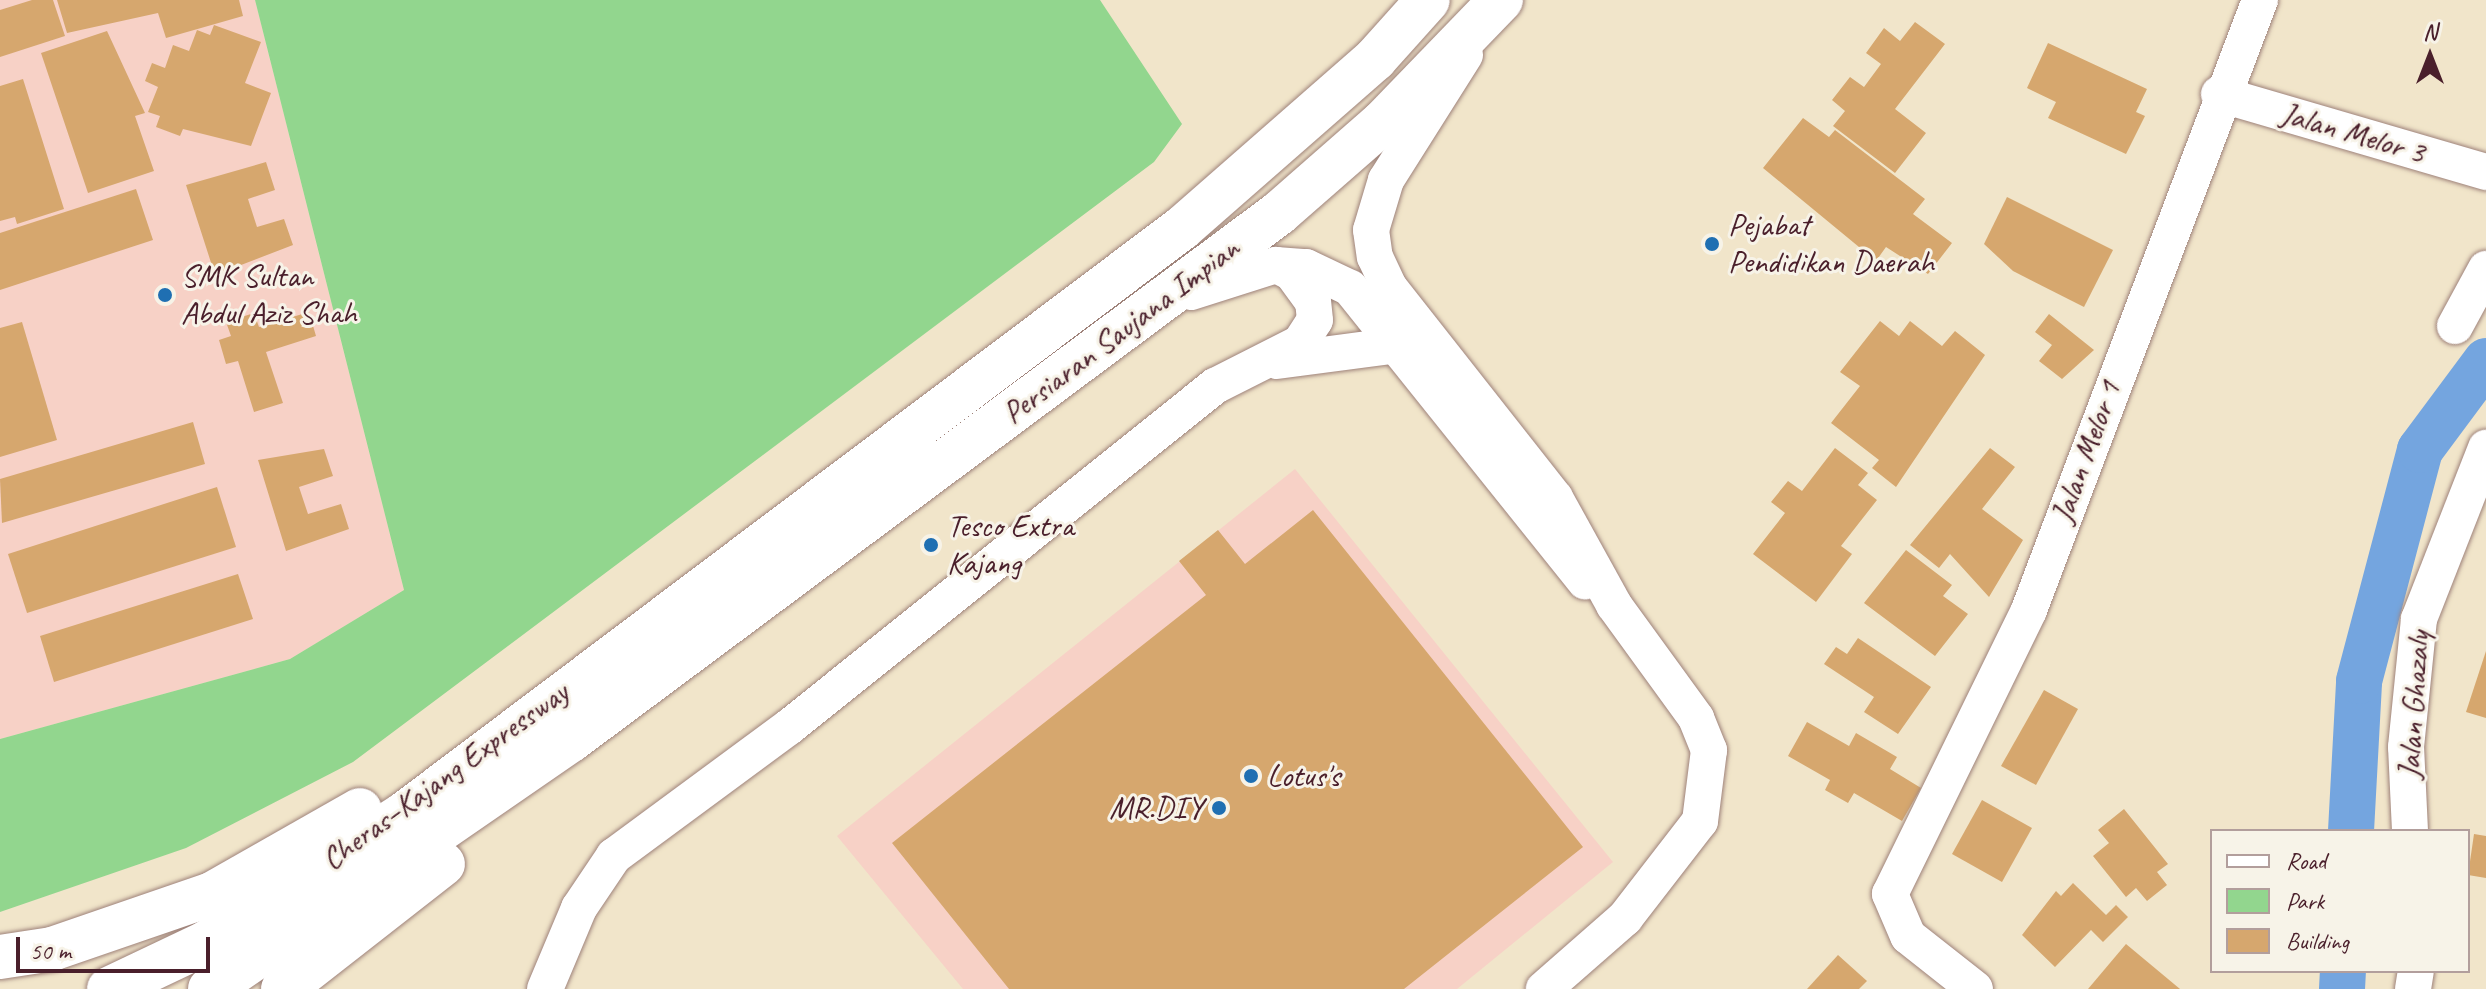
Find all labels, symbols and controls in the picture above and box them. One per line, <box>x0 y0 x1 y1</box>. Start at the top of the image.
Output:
north arrow <box>2390 16 2470 96</box>
text: N <box>2423 18 2437 46</box>
street label: Jalan Melor 3 <box>2277 94 2429 172</box>
place label: Pejabat Pendidikan Daerah <box>1728 207 1934 282</box>
street label: Persiaran Saujana Impian <box>995 229 1247 433</box>
marker: Pejabat Pendidikan Daerah <box>1703 235 1721 253</box>
place label: SMK Sultan Abdul Aziz Shah <box>181 258 359 333</box>
marker: SMK Sultan Abdul Aziz Shah <box>156 286 174 304</box>
street label: Jalan Melor 1 <box>2043 376 2129 528</box>
place label: Tesco Extra Kajang <box>947 508 1075 583</box>
marker: Tesco Extra Kajang <box>922 536 940 554</box>
street label: Jalan Ghazaly <box>2390 630 2438 780</box>
street label: Cheras–Kajang Expressway <box>314 674 576 878</box>
place label: Lotus's <box>1267 757 1340 795</box>
marker: Lotus's <box>1242 767 1260 785</box>
place label: MR.DIY <box>1109 789 1203 827</box>
marker: MR.DIY <box>1210 799 1228 817</box>
legend <box>2210 829 2470 973</box>
text: Road <box>2286 846 2326 876</box>
text: Park <box>2286 886 2324 916</box>
scale bar <box>20 921 214 971</box>
text: Building <box>2286 926 2349 956</box>
text: 50 m <box>30 936 71 966</box>

